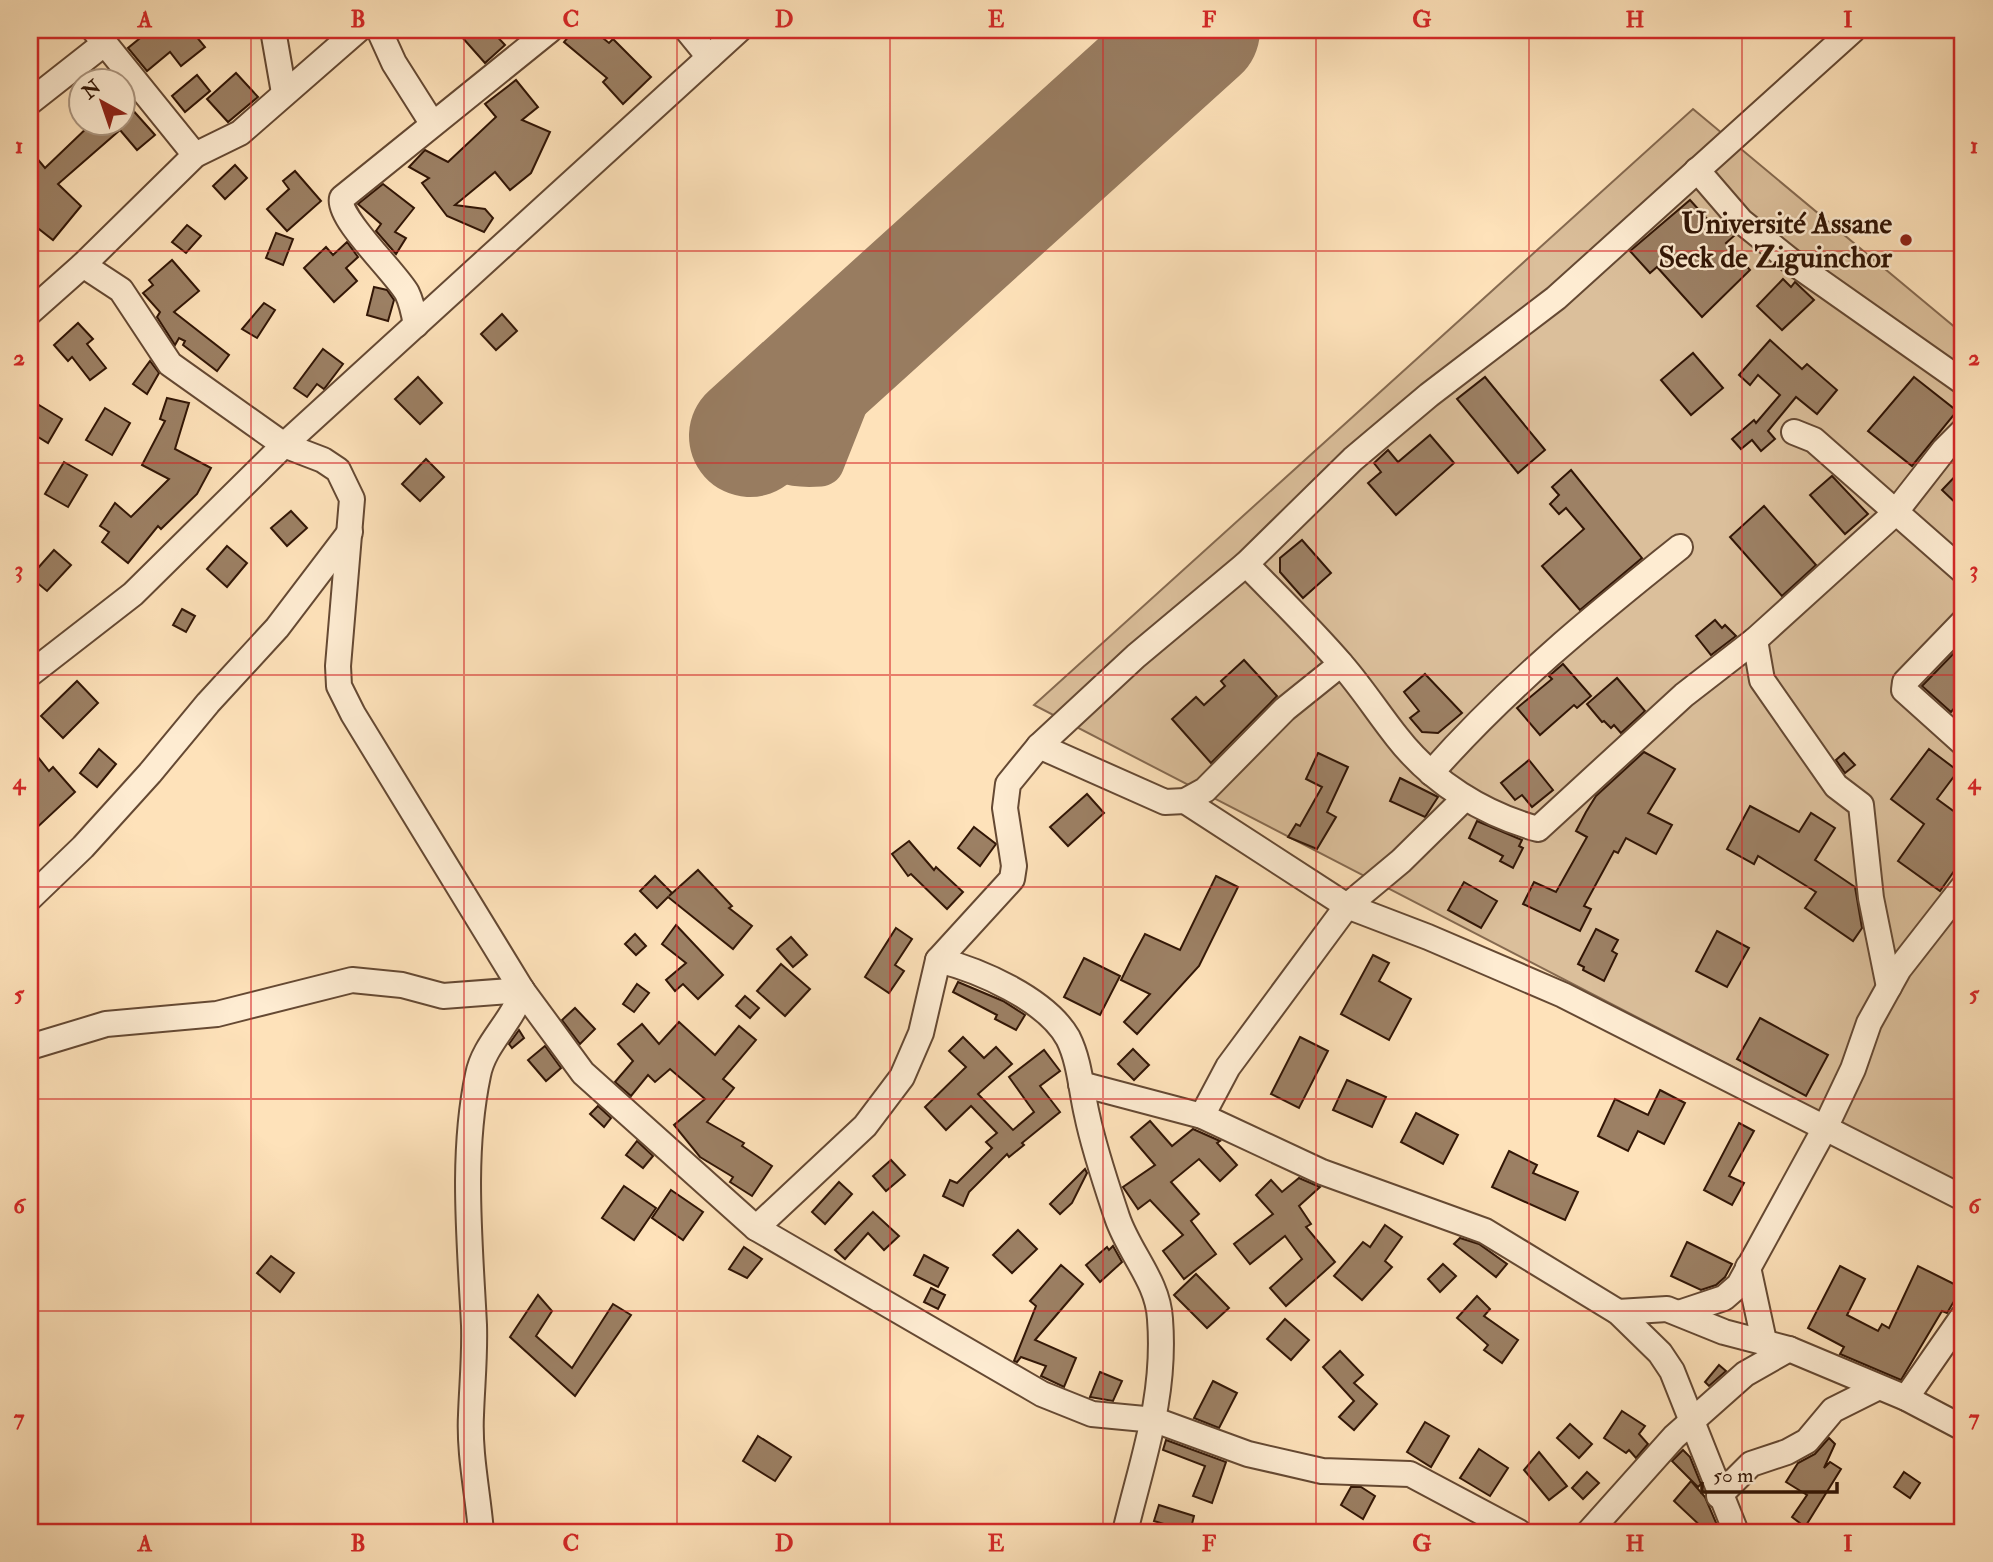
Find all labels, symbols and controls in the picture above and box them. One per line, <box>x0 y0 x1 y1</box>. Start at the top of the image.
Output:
text: A <box>137 5 153 34</box>
text: B <box>350 5 366 34</box>
text: C <box>563 5 579 34</box>
text: D <box>775 5 793 34</box>
text: E <box>988 5 1005 34</box>
text: F <box>1202 5 1217 34</box>
text: G <box>1412 5 1432 34</box>
text: H <box>1626 5 1645 34</box>
text: I <box>1843 5 1853 34</box>
north arrow <box>66 66 136 136</box>
text: N <box>77 74 107 105</box>
text: 1 <box>15 131 23 160</box>
text: 1 <box>1970 131 1978 160</box>
place label: Université Assane Seck de Ziguinchor <box>1659 205 1893 276</box>
marker: Université Assane Seck de Ziguinchor <box>1898 232 1914 248</box>
text: 2 <box>13 343 25 372</box>
text: 2 <box>1968 343 1980 372</box>
text: 3 <box>15 555 23 584</box>
text: 3 <box>1970 555 1978 584</box>
text: 4 <box>12 767 27 796</box>
text: 4 <box>1967 767 1982 796</box>
text: 5 <box>14 979 25 1008</box>
text: 5 <box>1969 979 1980 1008</box>
text: 6 <box>13 1191 27 1220</box>
text: 6 <box>1968 1191 1982 1220</box>
text: 7 <box>14 1403 25 1432</box>
text: 7 <box>1969 1403 1980 1432</box>
scale bar <box>1702 1450 1837 1494</box>
text: 50 m <box>1713 1462 1754 1489</box>
text: A <box>137 1529 153 1558</box>
text: B <box>350 1529 366 1558</box>
text: C <box>563 1529 579 1558</box>
text: D <box>775 1529 793 1558</box>
text: E <box>988 1529 1005 1558</box>
text: F <box>1202 1529 1217 1558</box>
text: G <box>1412 1529 1432 1558</box>
text: H <box>1626 1529 1645 1558</box>
text: I <box>1843 1529 1853 1558</box>

